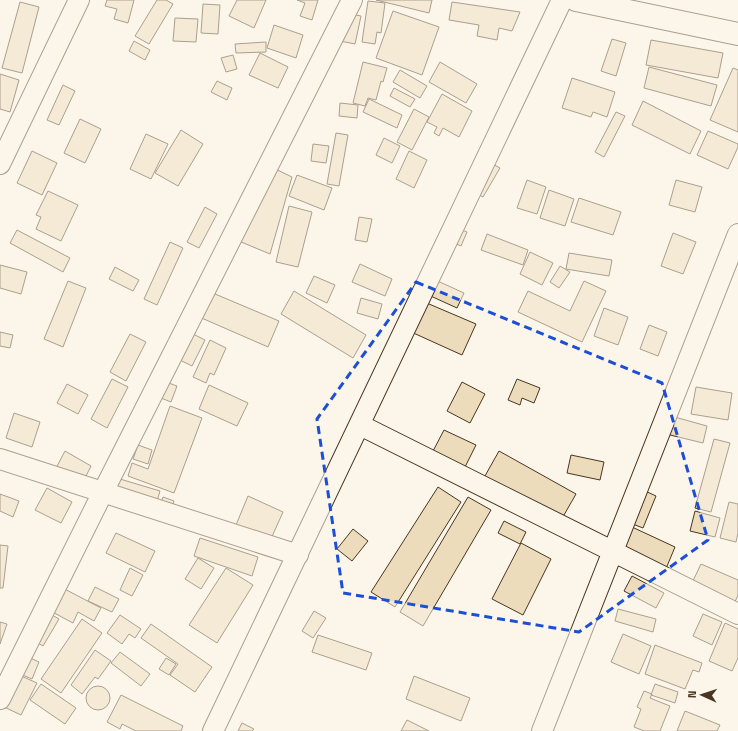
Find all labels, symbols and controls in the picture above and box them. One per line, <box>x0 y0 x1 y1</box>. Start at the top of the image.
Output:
north arrow <box>682 675 722 715</box>
text: N <box>685 690 699 699</box>

